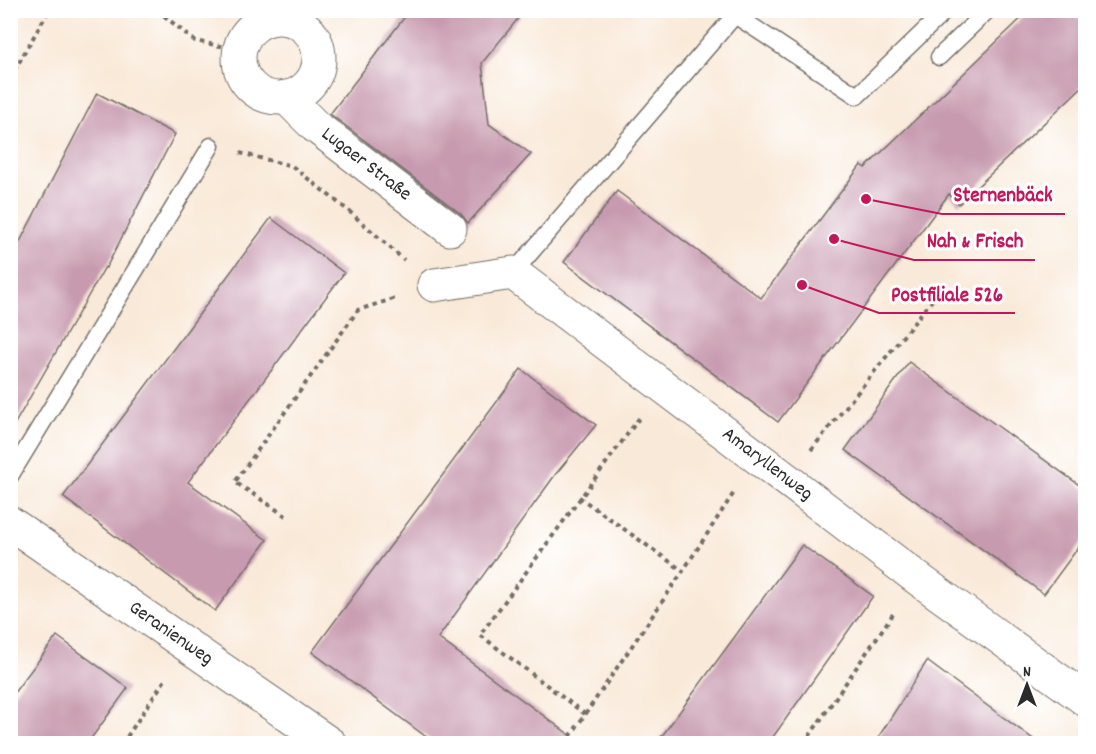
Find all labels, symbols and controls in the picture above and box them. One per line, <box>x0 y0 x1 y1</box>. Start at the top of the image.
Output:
street label: Lugaer Straße <box>315 121 417 209</box>
callout: Sternenbäck <box>942 175 1065 214</box>
text: Sternenbäck <box>953 182 1053 212</box>
callout: Nah & Frisch <box>914 221 1035 260</box>
text: Nah & Frisch <box>927 228 1024 258</box>
callout: Postfiliale 526 <box>879 274 1015 313</box>
text: Postfiliale 526 <box>891 282 1003 312</box>
street label: Amaryllenweg <box>715 421 818 508</box>
street label: Geranienweg <box>123 595 218 673</box>
north arrow <box>997 655 1057 715</box>
text: N <box>1023 661 1031 684</box>

